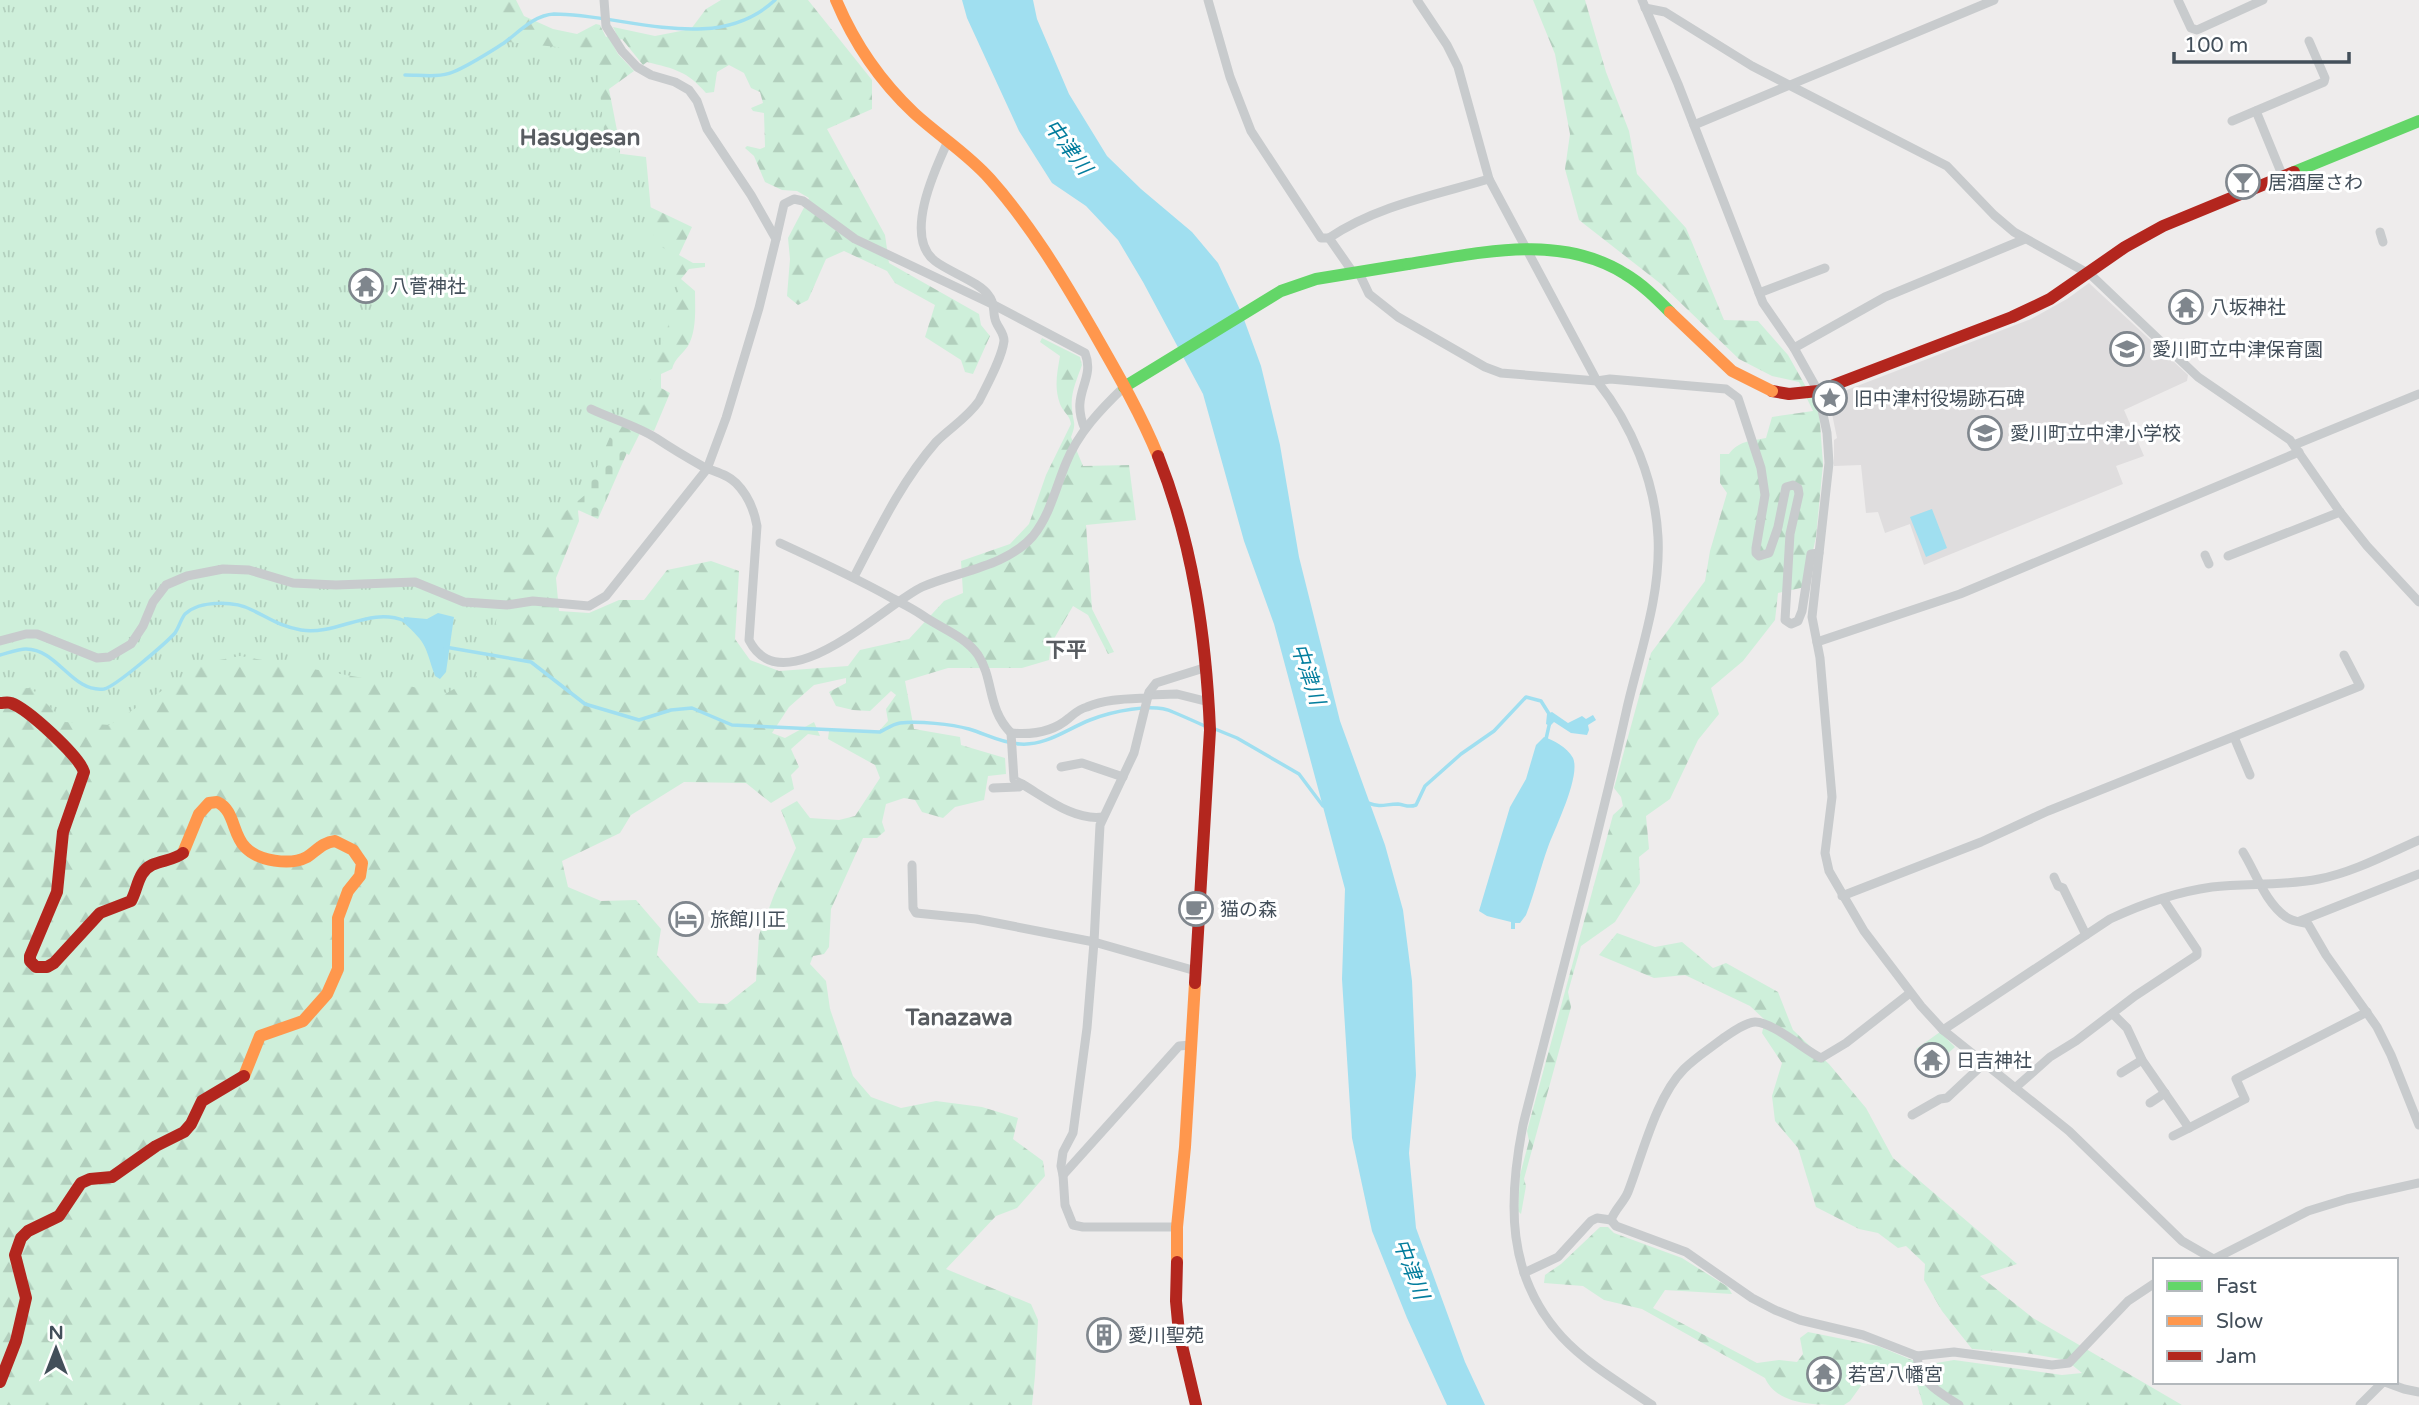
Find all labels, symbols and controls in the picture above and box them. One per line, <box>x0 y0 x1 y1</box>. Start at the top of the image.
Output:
scale bar <box>2174 21 2349 65</box>
text: 100 m <box>2184 33 2248 58</box>
water label: 中津川 <box>1039 115 1098 182</box>
district label: Hasugesan <box>520 124 640 152</box>
bar icon: 居酒屋さわ <box>2224 163 2262 201</box>
place label: 居酒屋さわ <box>2268 172 2363 194</box>
temple icon: 八菅神社 <box>347 267 385 305</box>
place label: 八菅神社 <box>390 276 466 298</box>
temple icon: 八坂神社 <box>2167 288 2205 326</box>
place label: 八坂神社 <box>2210 297 2286 319</box>
school or university icon: 愛川町立中津保育園 <box>2108 330 2146 368</box>
place label: 愛川町立中津保育園 <box>2152 339 2323 361</box>
place icon: 旧中津村役場跡石碑 <box>1811 379 1849 417</box>
place label: 旧中津村役場跡石碑 <box>1854 388 2025 410</box>
school or university icon: 愛川町立中津小学校 <box>1966 414 2004 452</box>
place label: 愛川町立中津小学校 <box>2010 423 2181 445</box>
district label: 下平 <box>1045 638 1087 663</box>
water label: 中津川 <box>1285 640 1330 710</box>
cafe icon: 猫の森 <box>1177 890 1215 928</box>
place label: 猫の森 <box>1220 899 1277 921</box>
hotel icon: 旅館川正 <box>667 900 705 938</box>
place label: 旅館川正 <box>710 909 786 931</box>
district label: Tanazawa <box>904 1004 1013 1032</box>
temple icon: 日吉神社 <box>1913 1041 1951 1079</box>
place label: 日吉神社 <box>1956 1050 2032 1072</box>
water label: 中津川 <box>1388 1235 1434 1305</box>
legend <box>2153 1258 2398 1384</box>
text: Fast <box>2216 1274 2257 1299</box>
text: Slow <box>2216 1309 2264 1334</box>
north arrow <box>21 1314 91 1384</box>
building icon: 愛川聖苑 <box>1085 1316 1123 1354</box>
text: N <box>48 1322 64 1344</box>
place label: 愛川聖苑 <box>1128 1325 1204 1347</box>
text: Jam <box>2216 1344 2257 1369</box>
temple icon: 若宮八幡宮 <box>1805 1355 1843 1393</box>
place label: 若宮八幡宮 <box>1848 1364 1943 1386</box>

